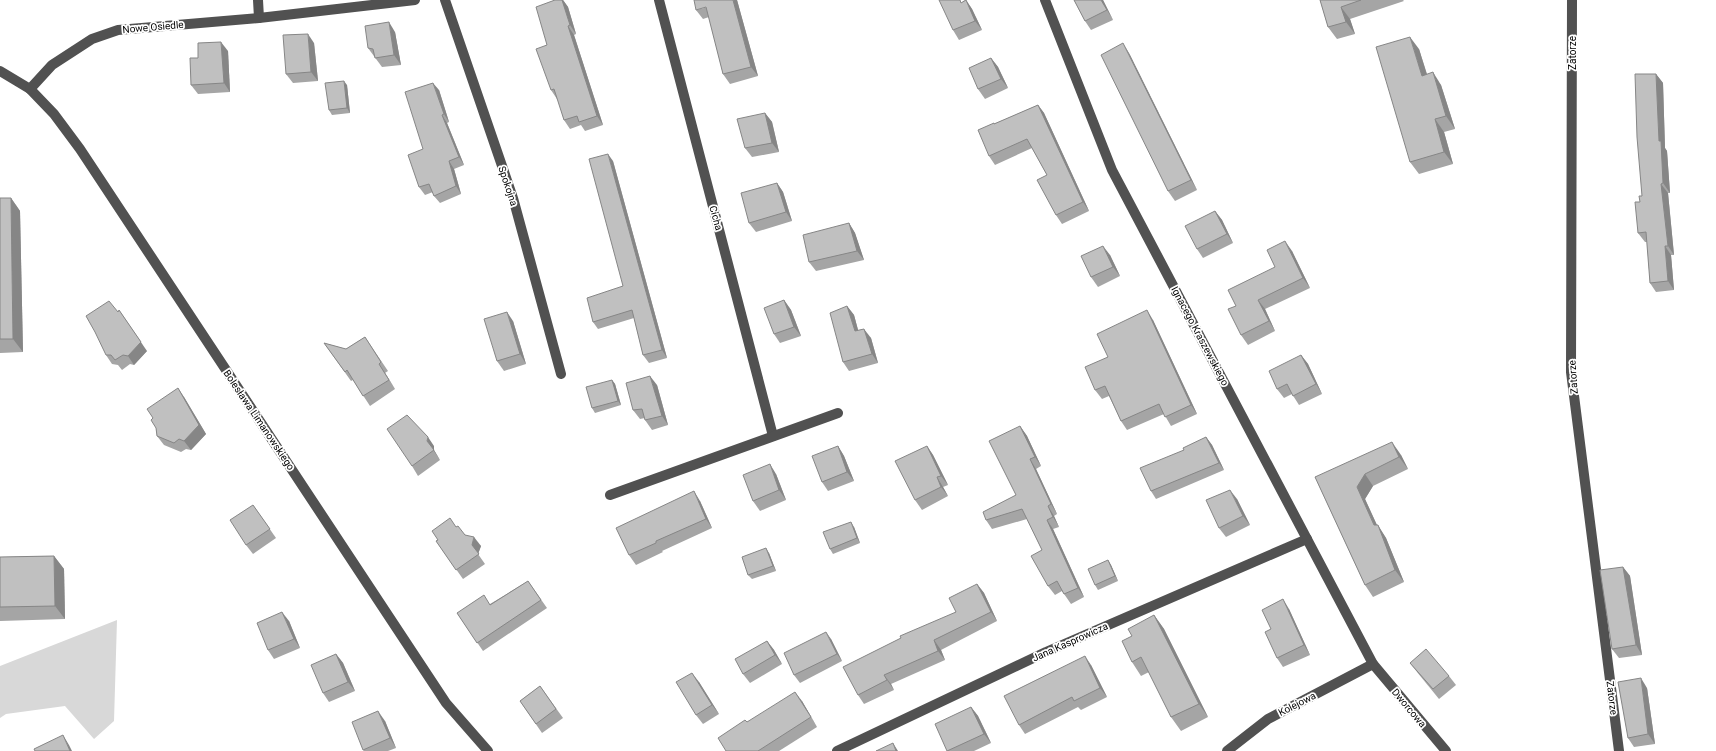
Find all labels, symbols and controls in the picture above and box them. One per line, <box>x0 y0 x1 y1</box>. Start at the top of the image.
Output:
street label: Nowe Osiedle <box>122 19 184 35</box>
street label: Zatorze <box>1567 36 1578 70</box>
street label: Spokojna <box>496 165 520 207</box>
street label: Cicha <box>707 204 725 232</box>
street label: Ignacego Kraszewskiego <box>1169 285 1231 388</box>
street label: Zatorze <box>1566 360 1580 394</box>
street label: Bolesława Limanowskiego <box>221 368 297 472</box>
street label: Jana Kasprowicza <box>1031 620 1109 664</box>
street label: Zatorze <box>1604 681 1620 715</box>
street label: Dworcowa <box>1390 686 1428 730</box>
street label: Kolejowa <box>1276 690 1318 718</box>

